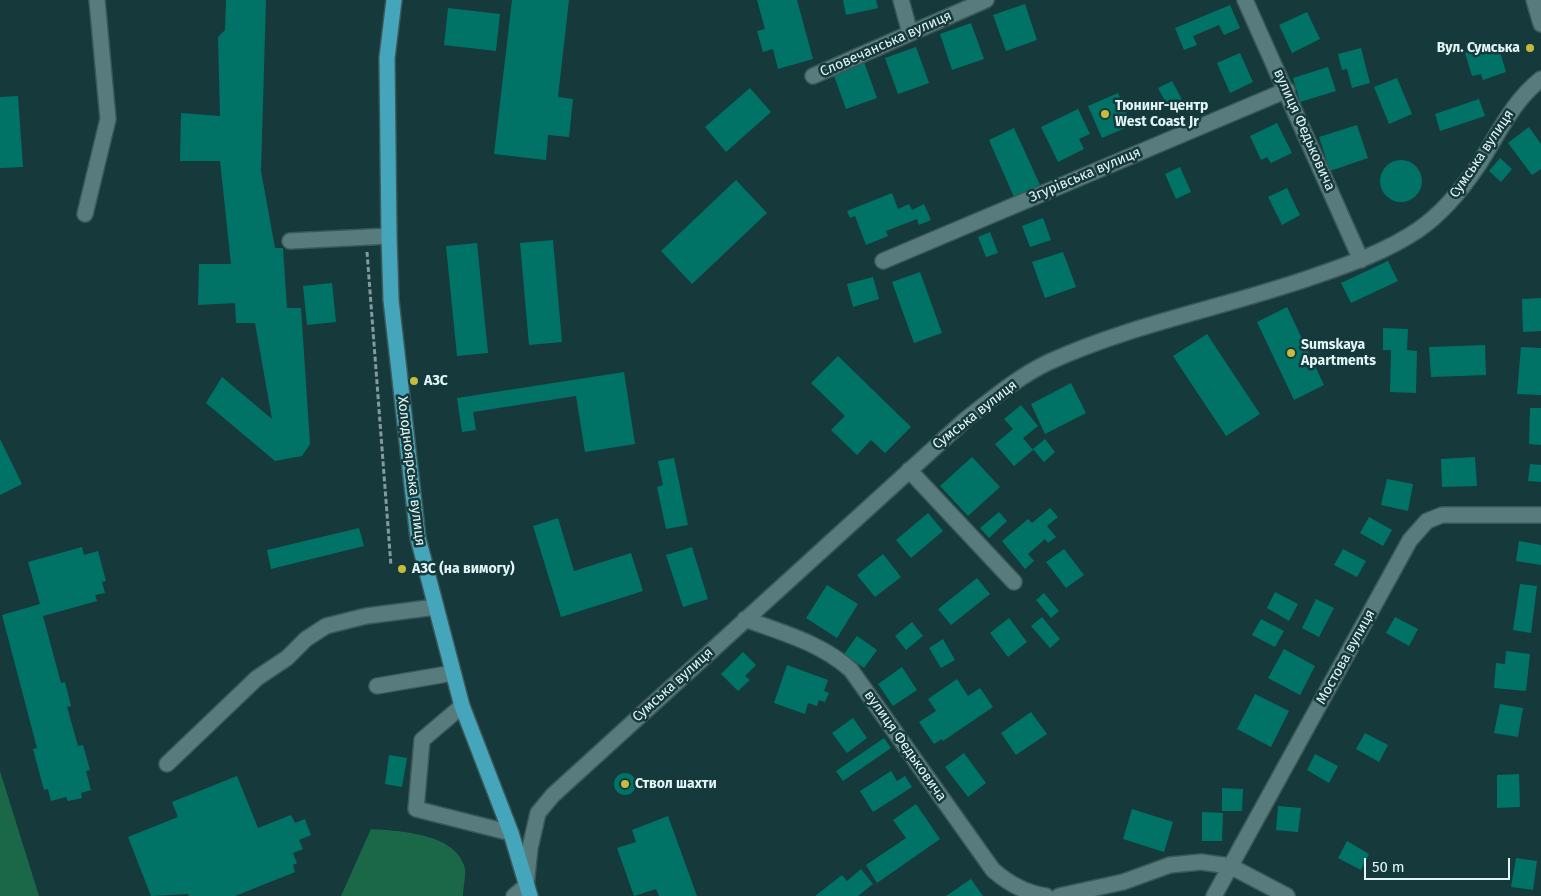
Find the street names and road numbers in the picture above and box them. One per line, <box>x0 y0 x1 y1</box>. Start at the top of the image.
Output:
street label: Словечанська вулиця <box>818 7 954 81</box>
street label: вулиця Федьковича <box>1270 67 1338 193</box>
street label: Сумська вулиця <box>1446 107 1518 201</box>
street label: Згурівська вулиця <box>1027 144 1143 206</box>
street label: Сумська вулиця <box>929 377 1021 453</box>
street label: Холодноярська вулиця <box>393 395 429 547</box>
street label: Мостова вулиця <box>1313 607 1379 707</box>
street label: Сумська вулиця <box>629 644 717 726</box>
street label: вулиця Федьковича <box>860 687 950 805</box>

